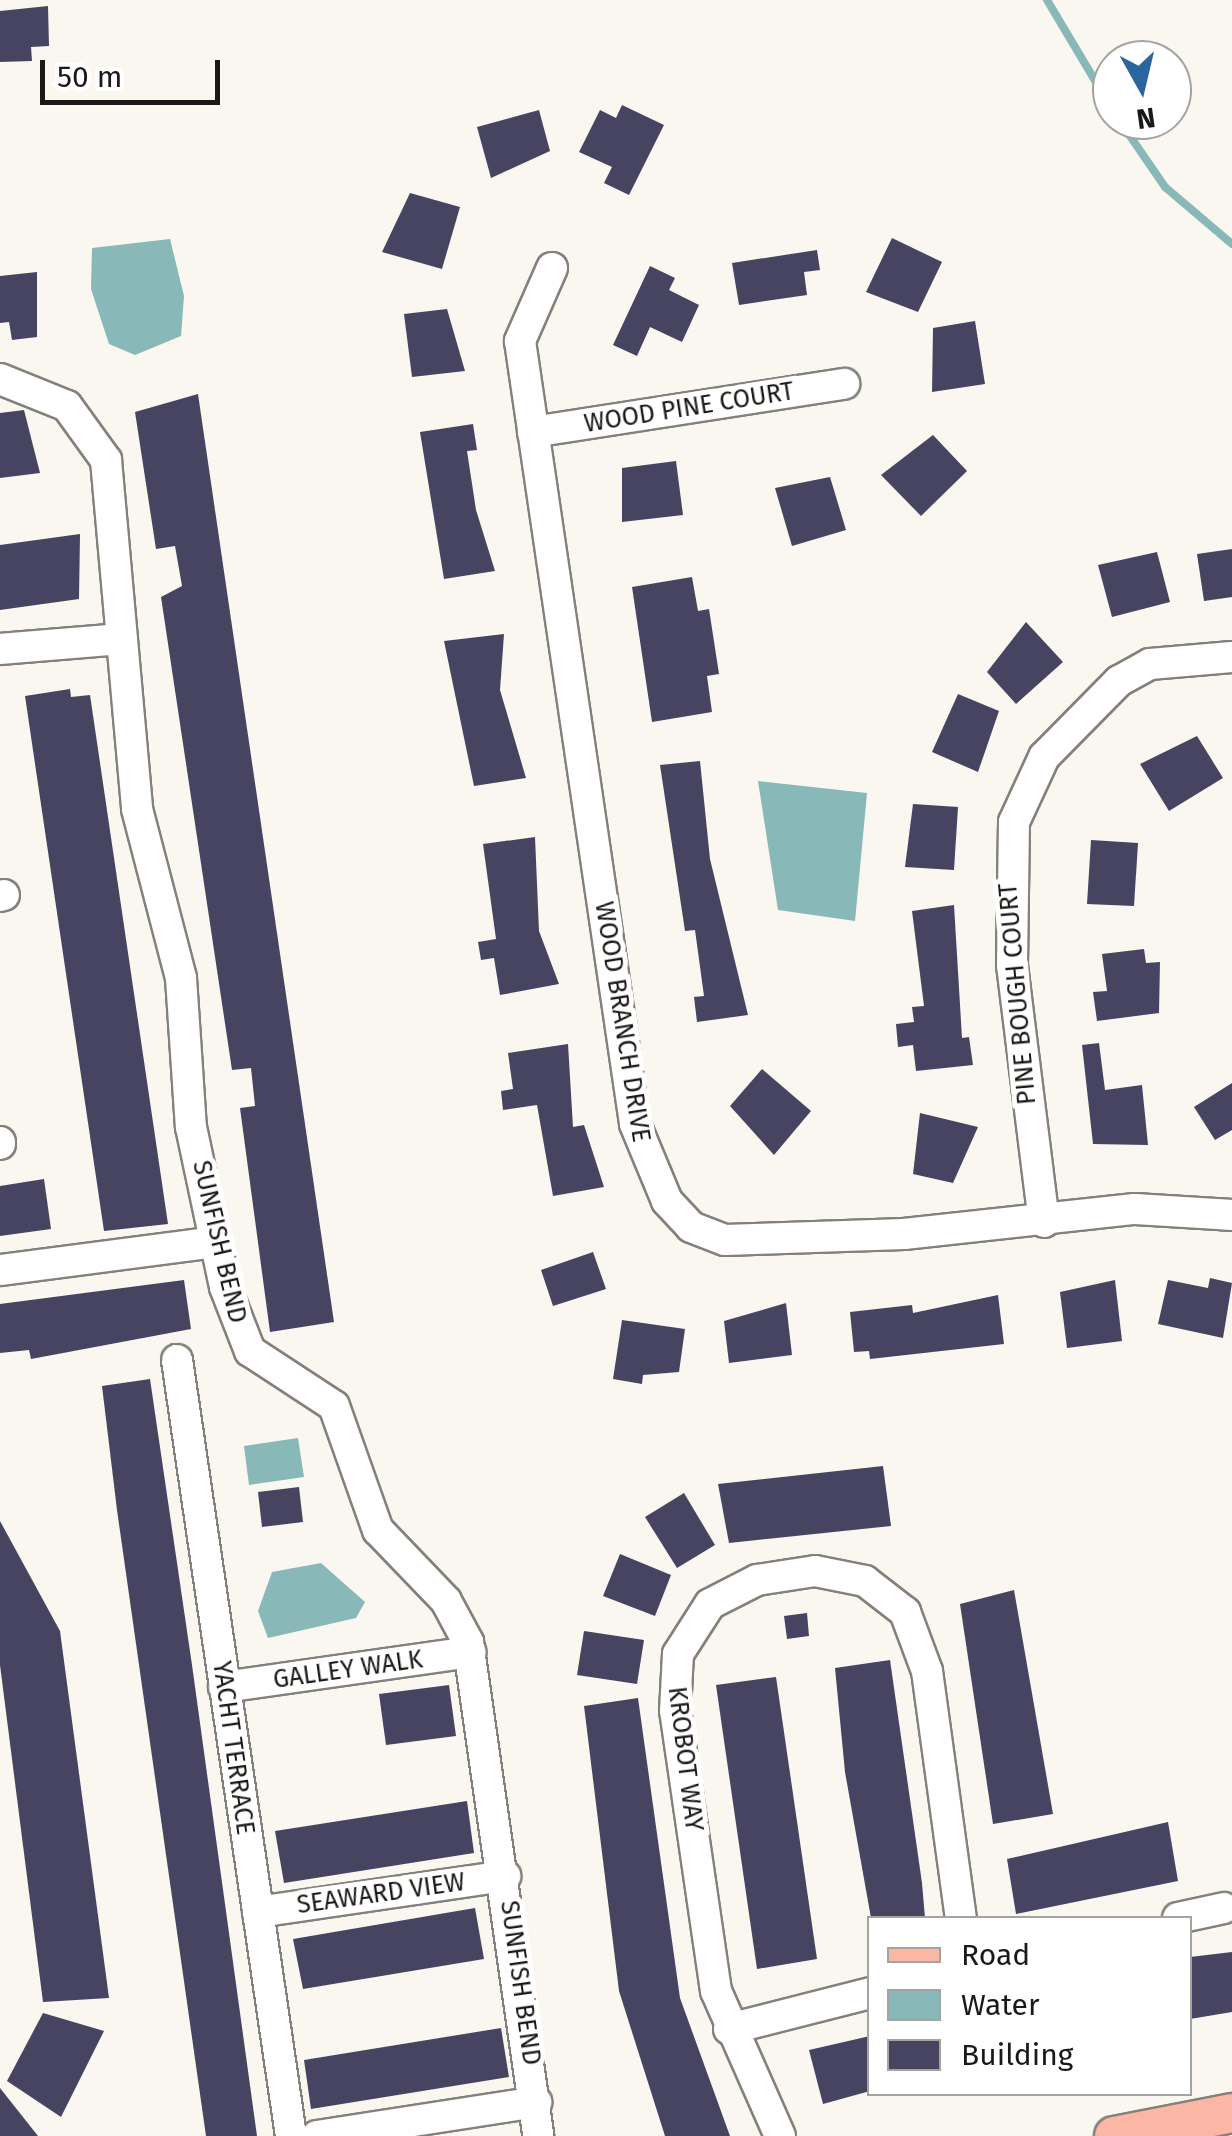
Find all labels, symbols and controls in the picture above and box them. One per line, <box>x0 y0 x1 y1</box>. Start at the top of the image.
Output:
scale bar <box>45 40 225 102</box>
north arrow <box>1092 40 1192 140</box>
text: 50 m <box>57 59 122 95</box>
text: N <box>1134 101 1157 136</box>
street label: WOOD PINE COURT <box>582 377 796 439</box>
street label: PINE BOUGH COURT <box>993 882 1043 1106</box>
street label: WOOD BRANCH DRIVE <box>588 900 656 1144</box>
street label: SUNFISH BEND <box>186 1158 252 1326</box>
street label: GALLEY WALK <box>271 1645 425 1695</box>
street label: YACHT TERRACE <box>206 1659 260 1837</box>
street label: KROBOT WAY <box>661 1685 709 1833</box>
street label: SEAWARD VIEW <box>295 1867 467 1921</box>
street label: SUNFISH BEND <box>494 1899 546 2067</box>
legend <box>867 1916 1192 2096</box>
text: Road <box>961 1937 1030 1973</box>
text: Water <box>961 1987 1040 2023</box>
text: Building <box>961 2037 1073 2073</box>

